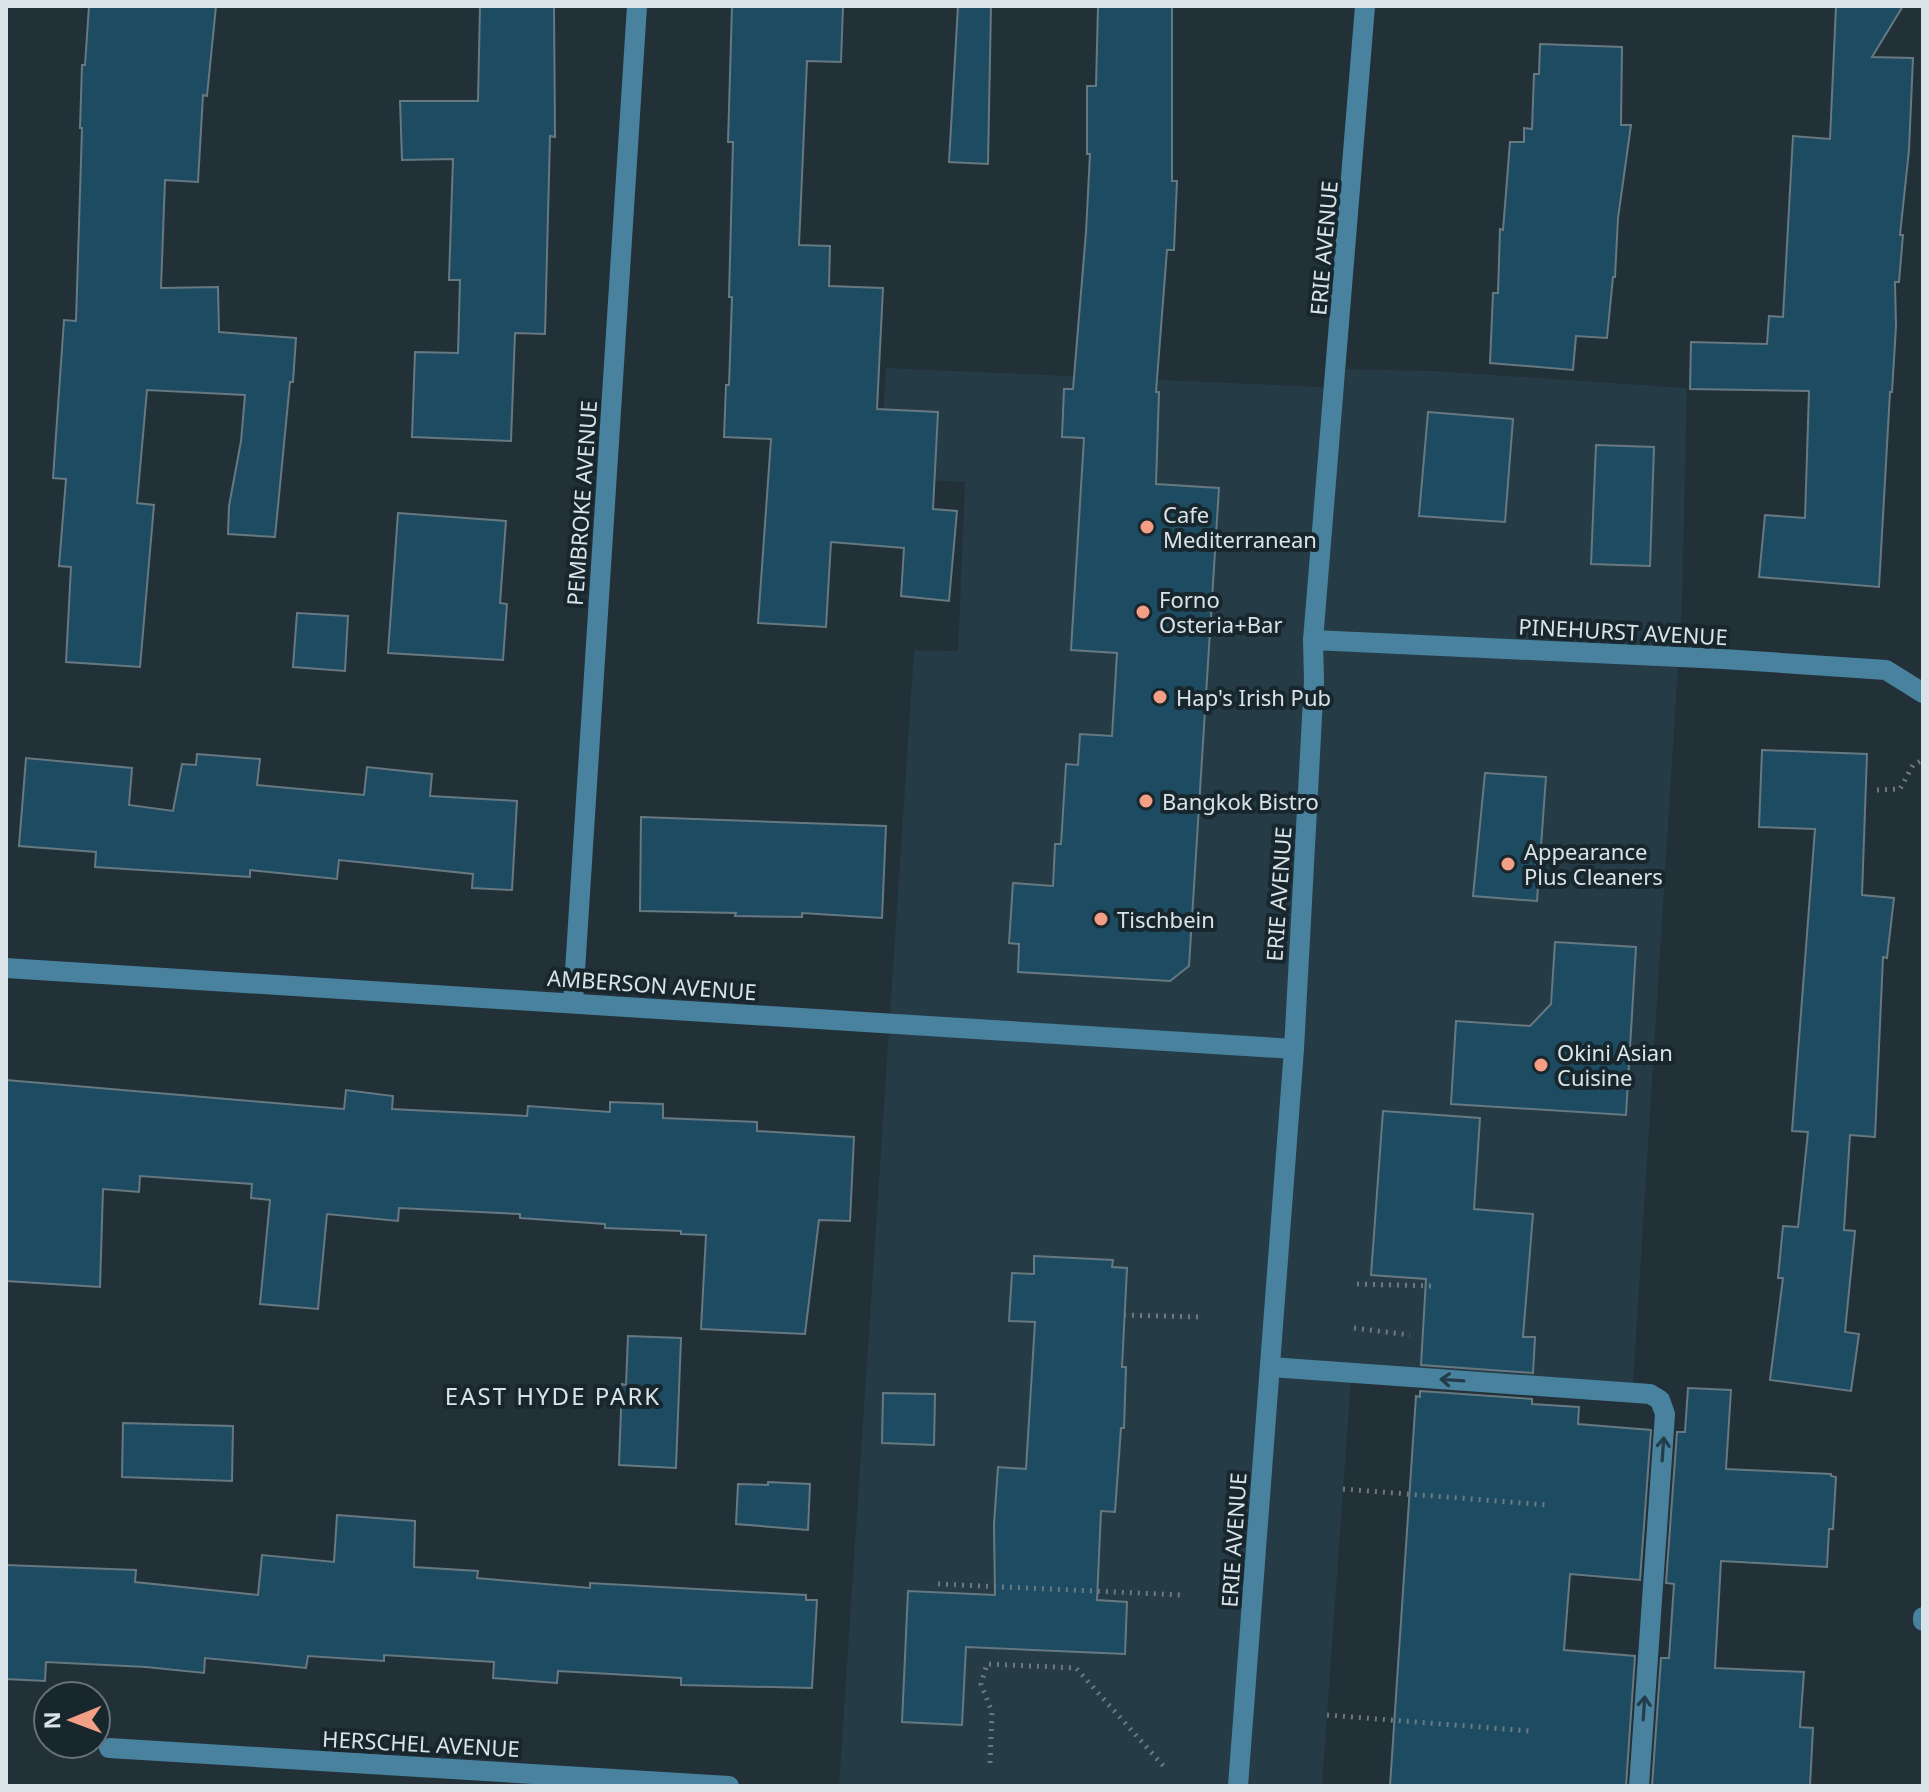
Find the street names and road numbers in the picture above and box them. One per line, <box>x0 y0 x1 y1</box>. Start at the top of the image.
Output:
street label: ERIE AVENUE <box>1302 179 1344 317</box>
street label: PEMBROKE AVENUE <box>559 399 603 607</box>
street label: PINEHURST AVENUE <box>1518 611 1728 651</box>
street label: ERIE AVENUE <box>1258 826 1298 962</box>
street label: AMBERSON AVENUE <box>546 962 758 1006</box>
street label: ERIE AVENUE <box>1213 1472 1253 1608</box>
street label: HERSCHEL AVENUE <box>322 1723 520 1763</box>

